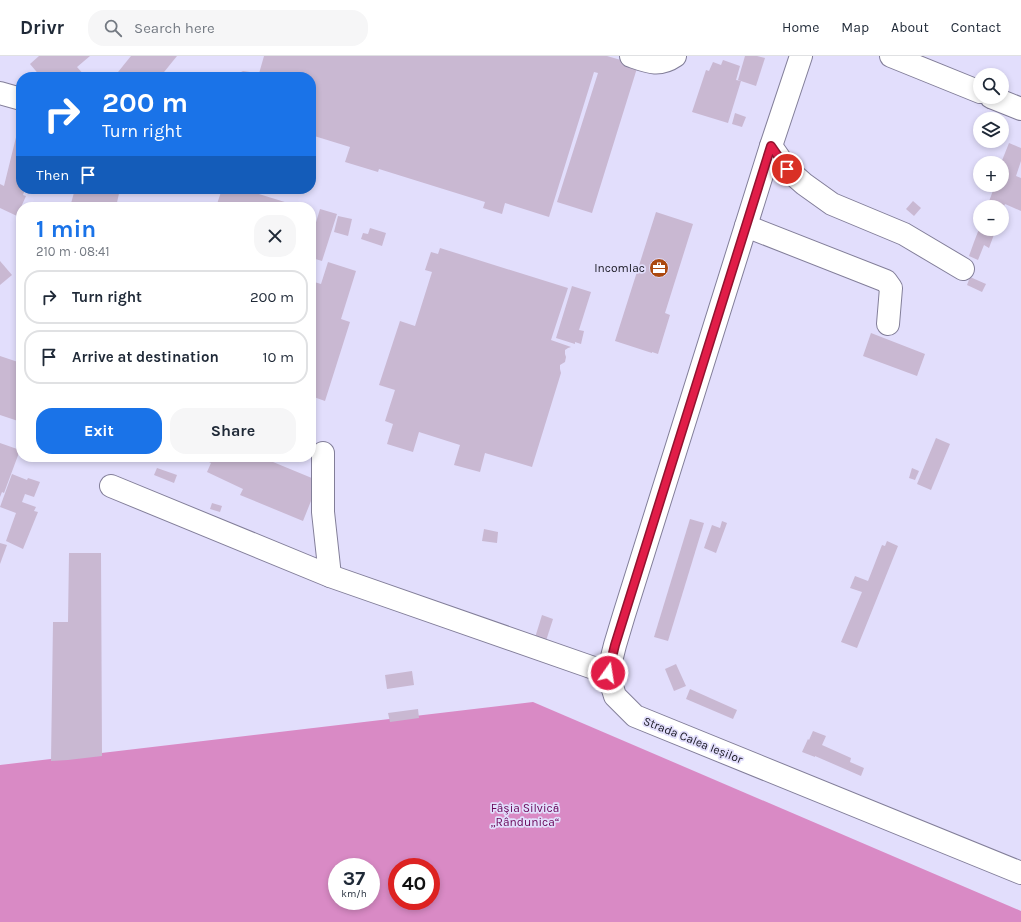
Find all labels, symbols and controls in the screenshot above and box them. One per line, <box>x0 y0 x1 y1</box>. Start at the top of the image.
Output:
search box <box>88 10 368 46</box>
text: Drivr <box>20 17 64 39</box>
icon: search <box>102 17 124 39</box>
text: Search here <box>134 19 215 37</box>
text: Home <box>782 19 819 36</box>
text: Map <box>841 19 869 36</box>
text: About <box>891 19 929 36</box>
text: Contact <box>951 19 1001 36</box>
map controls <box>973 68 1009 236</box>
button: search <box>973 68 1009 104</box>
text: 200 m <box>102 86 188 119</box>
icon: right <box>36 88 88 140</box>
button: layers <box>973 112 1009 148</box>
text: Turn right <box>102 120 182 142</box>
pin <box>770 152 804 186</box>
button: + <box>973 156 1009 192</box>
icon: arrive <box>776 158 798 180</box>
icon: arrive <box>77 164 99 186</box>
text: Then <box>36 166 69 184</box>
button: − <box>973 200 1009 236</box>
text: 1 min <box>36 215 96 243</box>
button: close <box>254 215 296 257</box>
text: 210 m · 08:41 <box>36 244 110 259</box>
office icon: Incomlac <box>648 257 670 279</box>
place label: Incomlac <box>594 261 645 275</box>
icon: right <box>38 286 60 308</box>
text: Turn right <box>72 288 142 306</box>
text: 200 m <box>250 288 294 306</box>
icon: arrive <box>38 346 60 368</box>
text: Arrive at destination <box>72 348 219 366</box>
text: 10 m <box>263 348 294 366</box>
button: Exit <box>36 408 162 454</box>
button: Share <box>170 408 296 454</box>
position arrow <box>587 652 629 694</box>
street label: Strada Calea Ieșilor <box>641 714 745 767</box>
park label: Fâşia Silvică „Rândunica“ <box>490 801 560 829</box>
speed limit sign: 40 <box>388 858 440 910</box>
text: 37 <box>343 867 365 890</box>
text: km/h <box>341 888 367 900</box>

